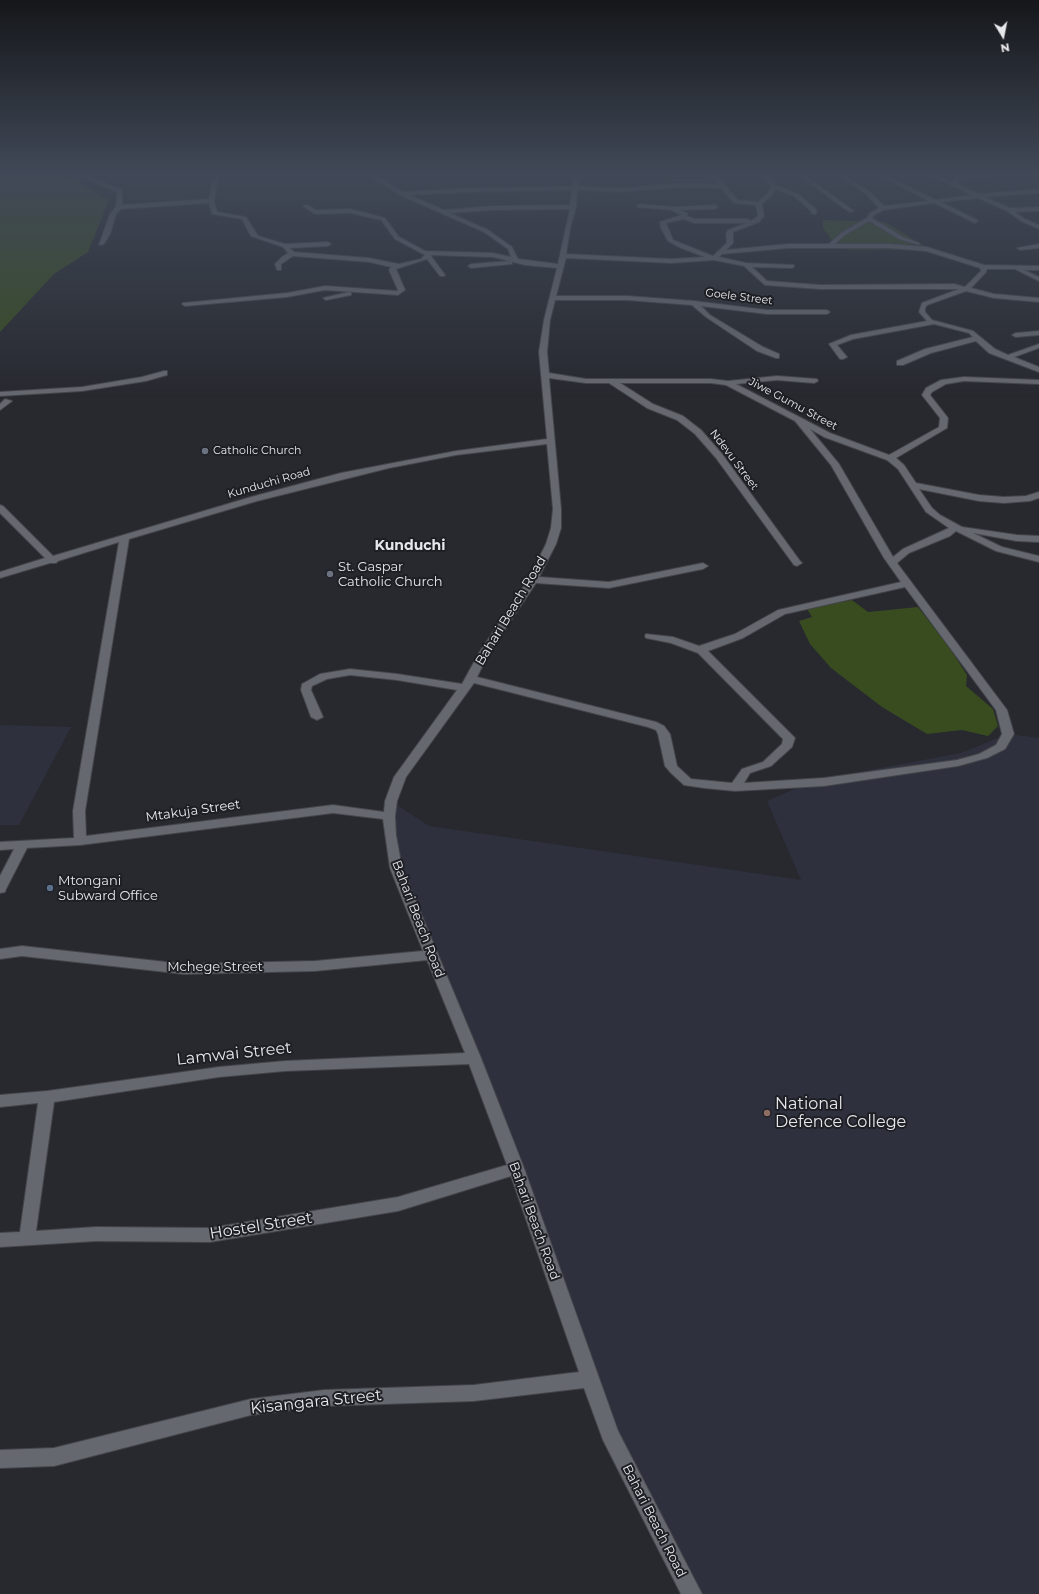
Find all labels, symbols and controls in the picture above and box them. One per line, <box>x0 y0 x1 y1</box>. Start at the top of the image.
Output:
north arrow <box>983 16 1023 56</box>
text: N <box>999 40 1011 55</box>
street label: Goele Street <box>705 286 773 308</box>
street label: Jiwe Gumu Street <box>746 375 840 433</box>
street label: Ndevu Street <box>707 427 761 493</box>
place label: Catholic Church <box>213 444 301 458</box>
marker: Catholic Church <box>200 446 210 456</box>
street label: Kunduchi Road <box>226 465 312 501</box>
district label: Kunduchi <box>375 538 445 554</box>
street label: Bahari Beach Road <box>472 554 550 668</box>
place label: St. Gaspar Catholic Church <box>338 559 443 590</box>
marker: St. Gaspar Catholic Church <box>325 569 335 579</box>
street label: Mtakuja Street <box>145 797 241 825</box>
street label: Bahari Beach Road <box>388 858 448 980</box>
place label: Mtongani Subward Office <box>58 873 158 904</box>
marker: Mtongani Subward Office <box>45 883 55 893</box>
street label: Mchege Street <box>167 959 263 975</box>
street label: Lamwai Street <box>175 1038 293 1070</box>
place label: National Defence College <box>775 1094 906 1132</box>
marker: National Defence College <box>762 1108 772 1118</box>
street label: Bahari Beach Road <box>505 1160 563 1282</box>
street label: Hostel Street <box>208 1208 314 1244</box>
street label: Kisangara Street <box>249 1386 383 1418</box>
street label: Bahari Beach Road <box>619 1462 689 1580</box>

